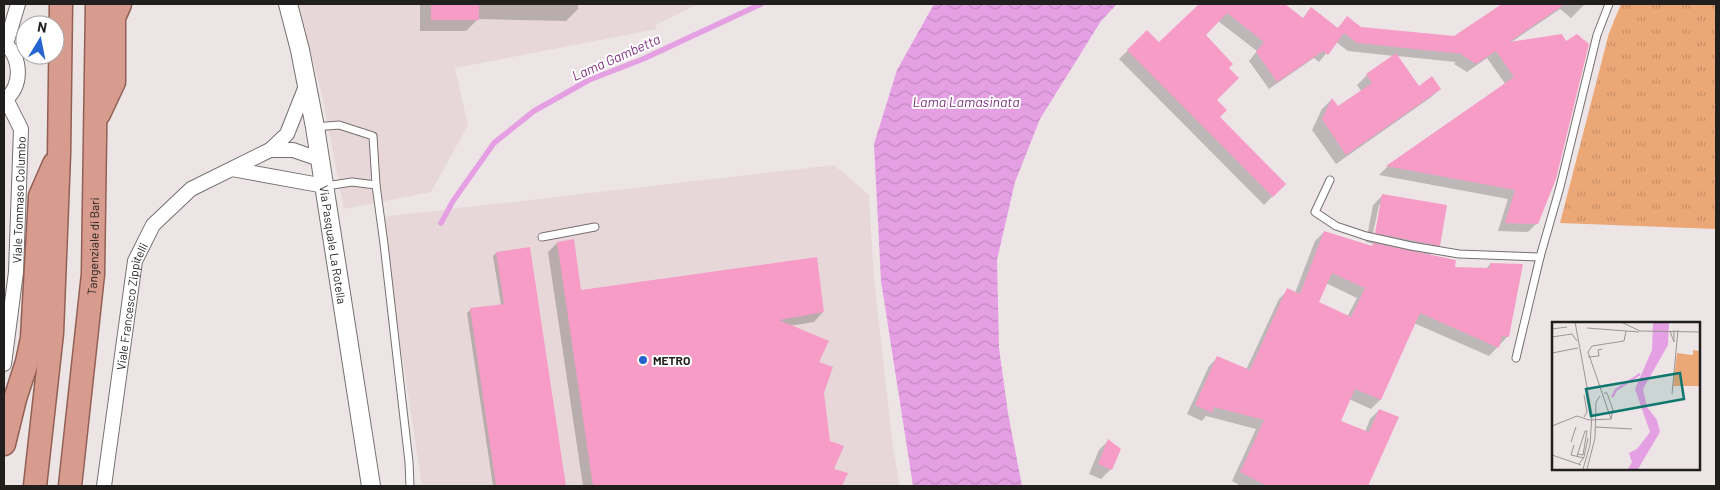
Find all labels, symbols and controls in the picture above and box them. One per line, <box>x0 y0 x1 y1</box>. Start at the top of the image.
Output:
north arrow <box>15 15 65 65</box>
text: N <box>36 18 48 36</box>
water label: Lama Gambetta <box>569 30 663 84</box>
water label: Lama Lamasinata <box>912 93 1020 110</box>
street label: Viale Tommaso Columbo <box>9 136 28 264</box>
street label: Via Pasquale La Rotella <box>317 184 349 305</box>
street label: Tangenziale di Bari <box>84 197 101 296</box>
street label: Viale Francesco Zippitelli <box>113 240 150 371</box>
inset map <box>1552 322 1700 470</box>
place label: METRO <box>653 353 690 367</box>
marker: METRO <box>637 354 649 366</box>

